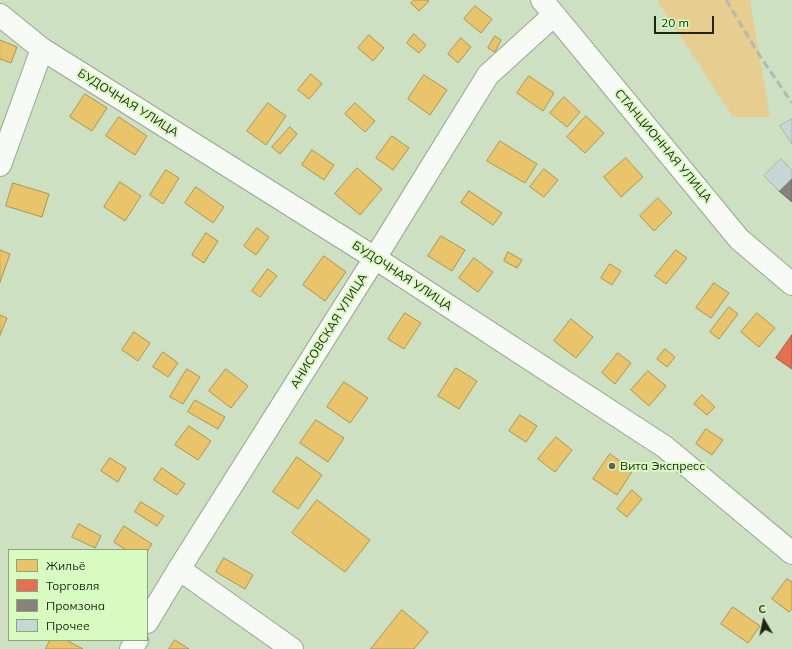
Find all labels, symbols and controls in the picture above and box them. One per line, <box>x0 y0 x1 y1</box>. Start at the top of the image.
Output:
scale bar <box>656 8 716 34</box>
text: 20 m <box>661 15 689 30</box>
street label: БУДОЧНАЯ УЛИЦА <box>75 66 181 140</box>
street label: СТАНЦИОННАЯ УЛИЦА <box>611 86 715 206</box>
street label: БУДОЧНАЯ УЛИЦА <box>349 238 455 314</box>
street label: АНИСОВСКАЯ УЛИЦА <box>288 271 370 391</box>
place label: Вита Экспресс <box>620 459 705 473</box>
marker: Вита Экспресс <box>607 461 617 471</box>
legend <box>8 549 148 641</box>
text: Жильё <box>46 558 85 573</box>
text: Торговля <box>46 578 99 593</box>
text: Промзона <box>46 598 105 613</box>
north arrow <box>744 601 784 641</box>
text: С <box>757 602 767 617</box>
text: Прочее <box>46 618 90 633</box>

